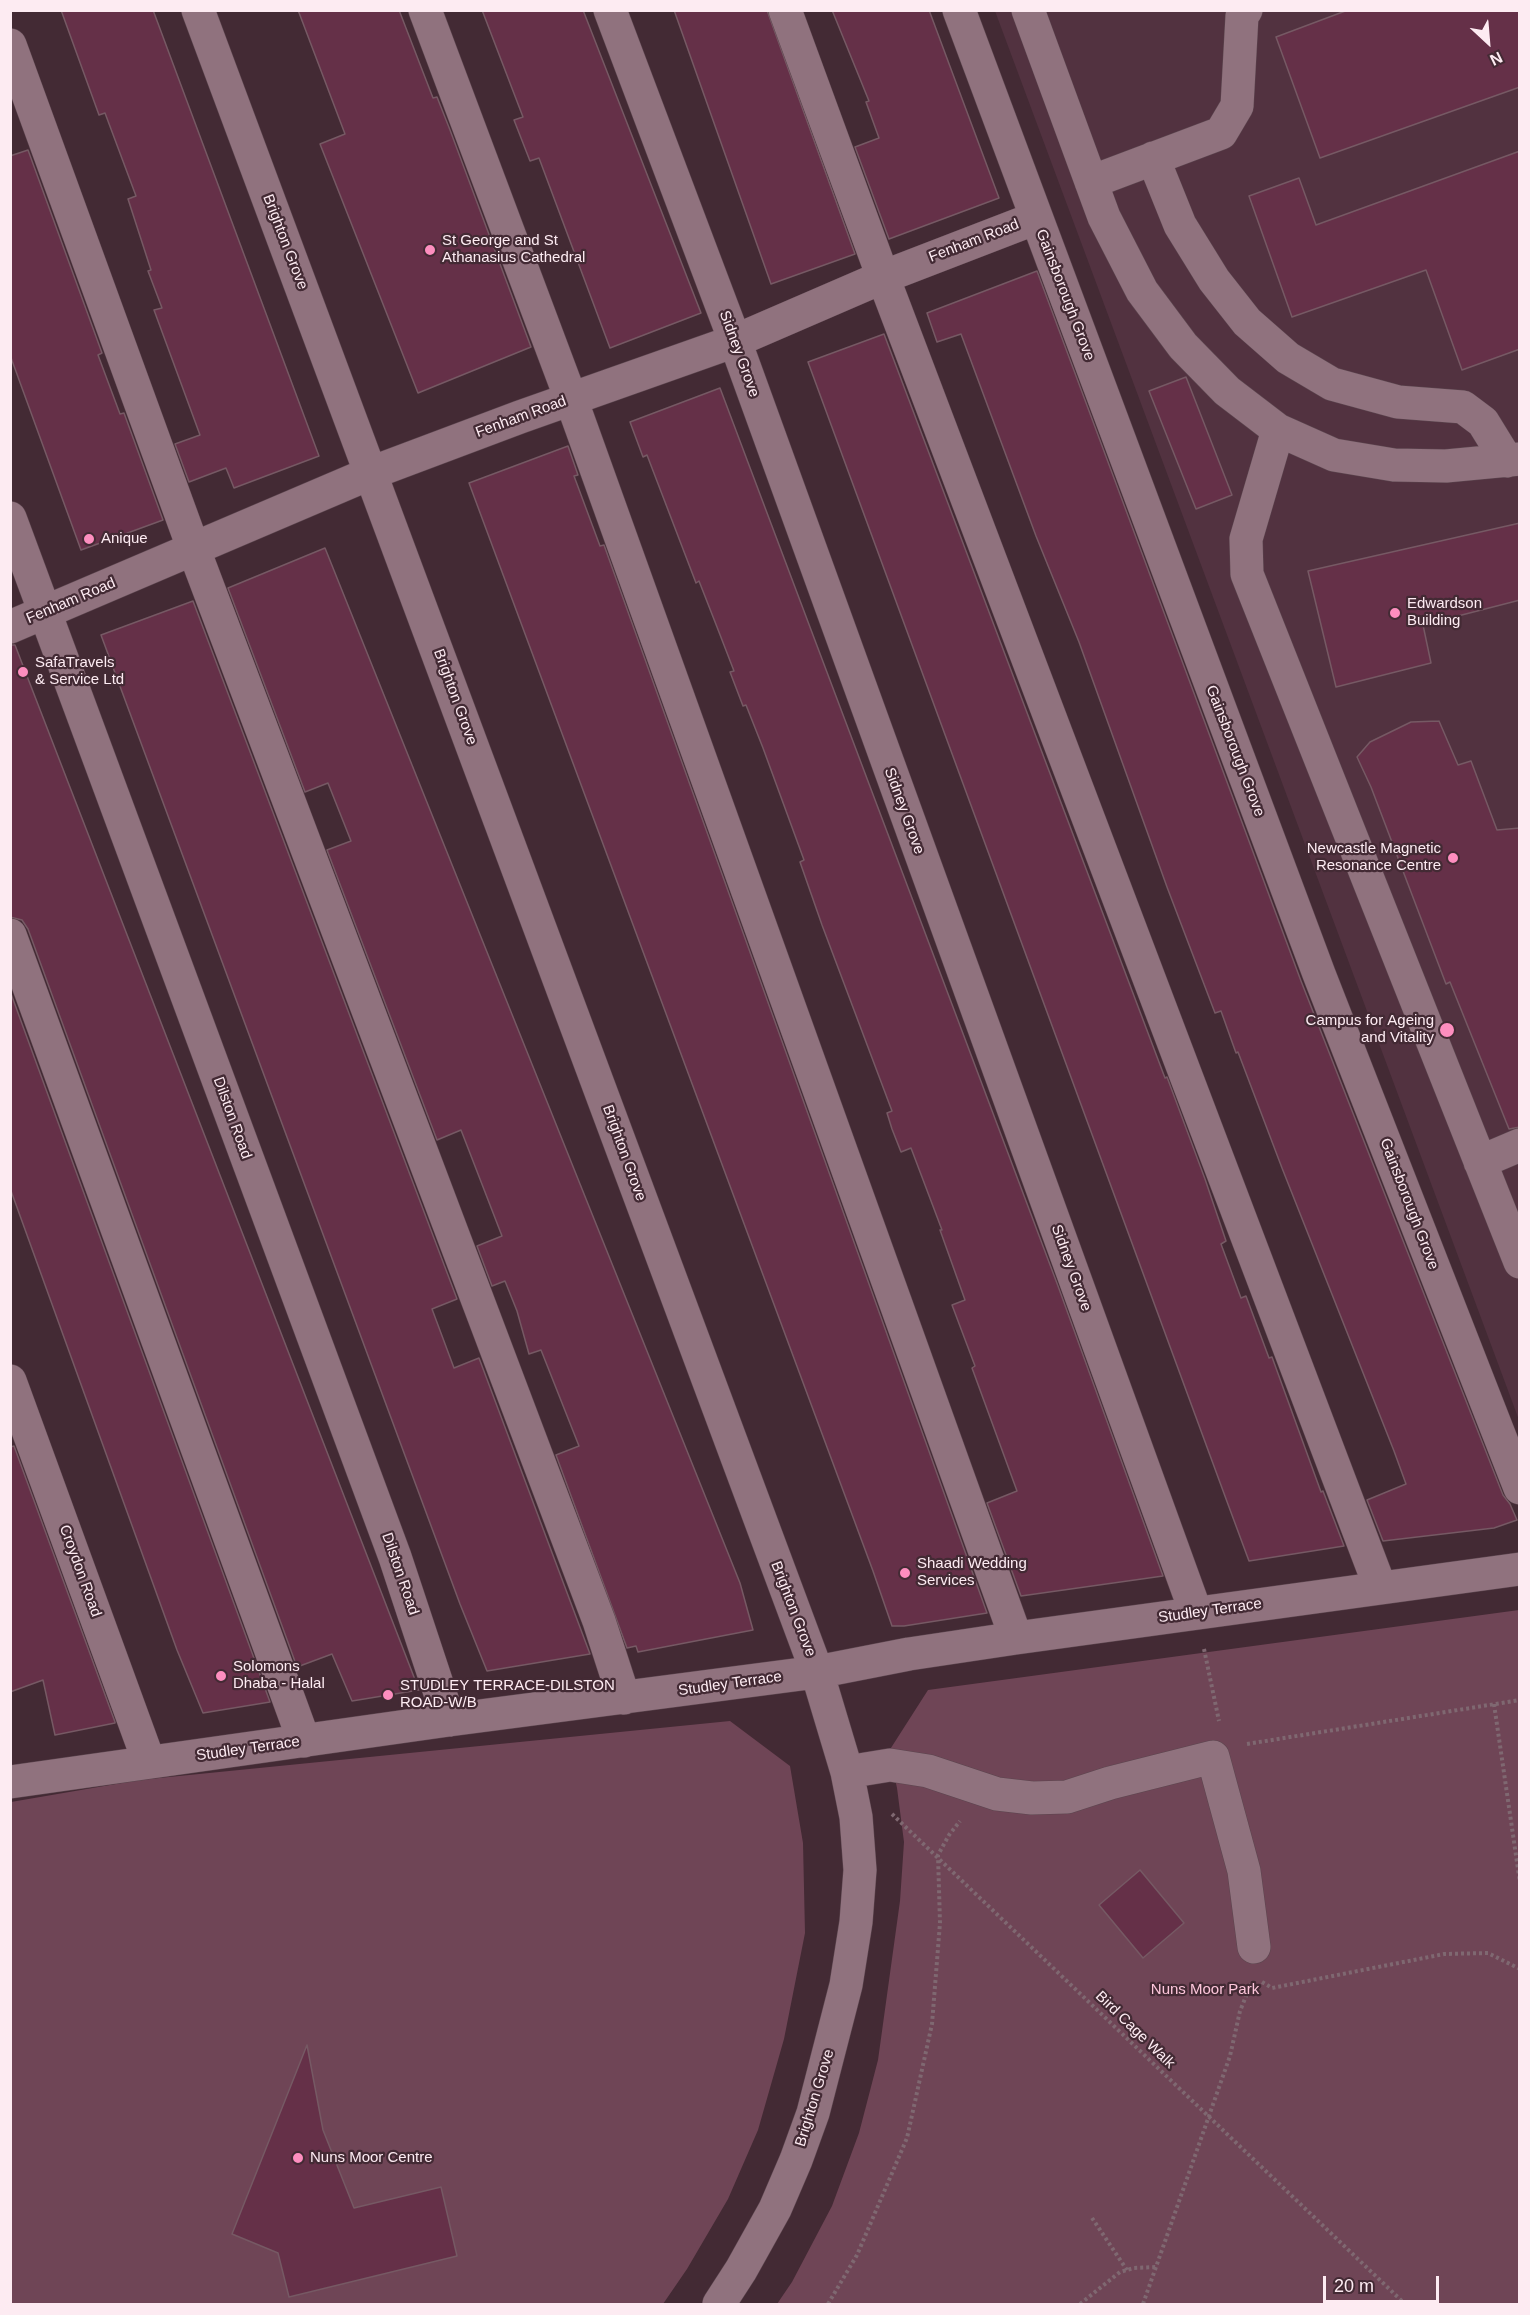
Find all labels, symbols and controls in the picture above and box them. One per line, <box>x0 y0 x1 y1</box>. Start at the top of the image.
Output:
north arrow <box>1458 12 1518 72</box>
text: N <box>1487 48 1505 69</box>
street label: Brighton Grove <box>259 192 311 292</box>
street label: Fenham Road <box>926 216 1022 266</box>
street label: Gainsborough Grove <box>1032 227 1098 363</box>
place label: St George and St Athanasius Cathedral <box>442 232 585 267</box>
marker: St George and St Athanasius Cathedral <box>423 243 437 257</box>
street label: Sidney Grove <box>715 308 763 400</box>
street label: Fenham Road <box>473 392 569 442</box>
place label: Anique <box>101 530 148 548</box>
marker: Anique <box>82 532 96 546</box>
street label: Fenham Road <box>24 574 118 628</box>
place label: Edwardson Building <box>1407 595 1482 630</box>
marker: Edwardson Building <box>1388 606 1402 620</box>
street label: Brighton Grove <box>429 647 481 747</box>
place label: SafaTravels & Service Ltd <box>35 654 124 689</box>
marker: SafaTravels & Service Ltd <box>16 665 30 679</box>
street label: Gainsborough Grove <box>1202 683 1268 819</box>
street label: Sidney Grove <box>880 765 928 857</box>
place label: Newcastle Magnetic Resonance Centre <box>1307 840 1441 875</box>
marker: Newcastle Magnetic Resonance Centre <box>1446 851 1460 865</box>
place label: Campus for Ageing and Vitality <box>1306 1012 1434 1047</box>
marker: Campus for Ageing and Vitality <box>1438 1021 1456 1039</box>
street label: Dilston Road <box>209 1075 255 1161</box>
street label: Brighton Grove <box>598 1103 650 1203</box>
street label: Gainsborough Grove <box>1376 1136 1442 1272</box>
street label: Sidney Grove <box>1047 1222 1095 1314</box>
street label: Croydon Road <box>55 1522 105 1620</box>
street label: Dilston Road <box>378 1530 422 1618</box>
place label: Shaadi Wedding Services <box>917 1555 1027 1590</box>
street label: Brighton Grove <box>767 1559 819 1659</box>
marker: Shaadi Wedding Services <box>898 1566 912 1580</box>
street label: Studley Terrace <box>1157 1595 1263 1627</box>
place label: Solomons Dhaba - Halal <box>233 1658 325 1693</box>
street label: Studley Terrace <box>677 1668 783 1700</box>
marker: Solomons Dhaba - Halal <box>214 1669 228 1683</box>
place label: STUDLEY TERRACE-DILSTON ROAD-W/B <box>400 1677 615 1712</box>
marker: STUDLEY TERRACE-DILSTON ROAD-W/B <box>381 1688 395 1702</box>
street label: Studley Terrace <box>195 1733 301 1765</box>
park label: Nuns Moor Park <box>1151 1981 1259 1999</box>
street label: Bird Cage Walk <box>1091 1988 1179 2072</box>
street label: Brighton Grove <box>792 2047 838 2149</box>
place label: Nuns Moor Centre <box>310 2149 433 2167</box>
marker: Nuns Moor Centre <box>291 2151 305 2165</box>
scale bar <box>1326 2264 1442 2302</box>
text: 20 m <box>1334 2276 1374 2296</box>

